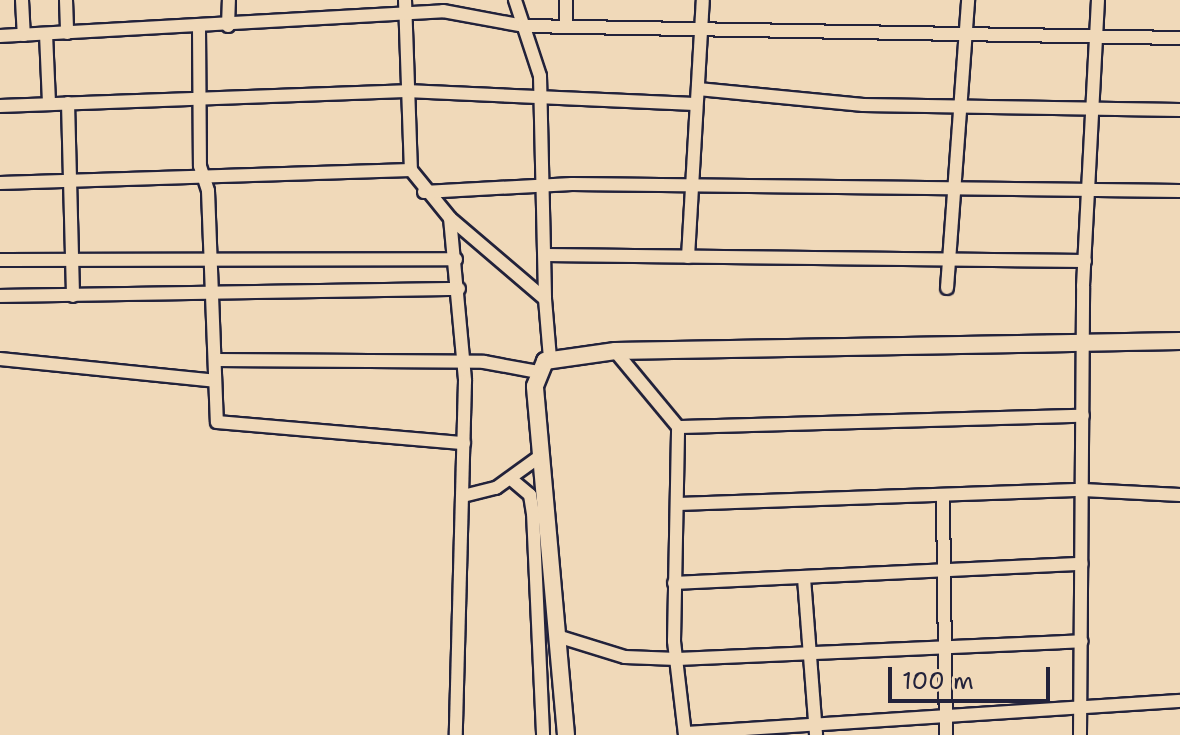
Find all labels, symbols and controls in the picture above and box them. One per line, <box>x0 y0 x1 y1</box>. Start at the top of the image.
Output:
scale bar <box>892 651 1054 701</box>
text: 100 m <box>902 665 974 697</box>

